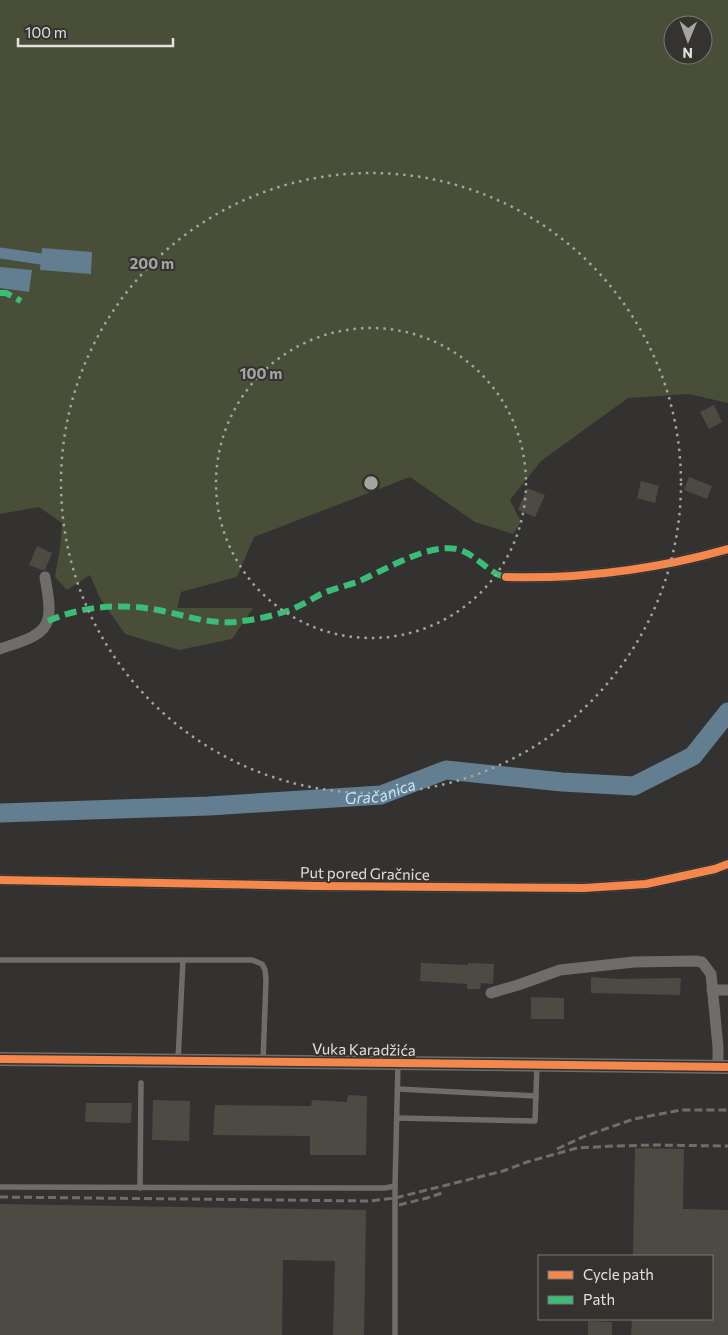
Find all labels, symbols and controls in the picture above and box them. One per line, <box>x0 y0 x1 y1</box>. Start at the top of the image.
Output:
scale bar <box>18 15 172 47</box>
north arrow <box>663 15 713 65</box>
text: 100 m <box>25 23 67 41</box>
text: N <box>682 45 693 62</box>
text: 200 m <box>130 254 174 272</box>
text: 100 m <box>240 364 282 382</box>
centre of rings <box>362 474 380 492</box>
water label: Gračanica <box>344 773 418 807</box>
street label: Put pored Gračnice <box>300 863 430 883</box>
street label: Vuka Karadžića <box>312 1039 416 1059</box>
legend <box>538 1255 713 1320</box>
text: Cycle path <box>583 1265 654 1283</box>
text: Path <box>583 1290 615 1308</box>

